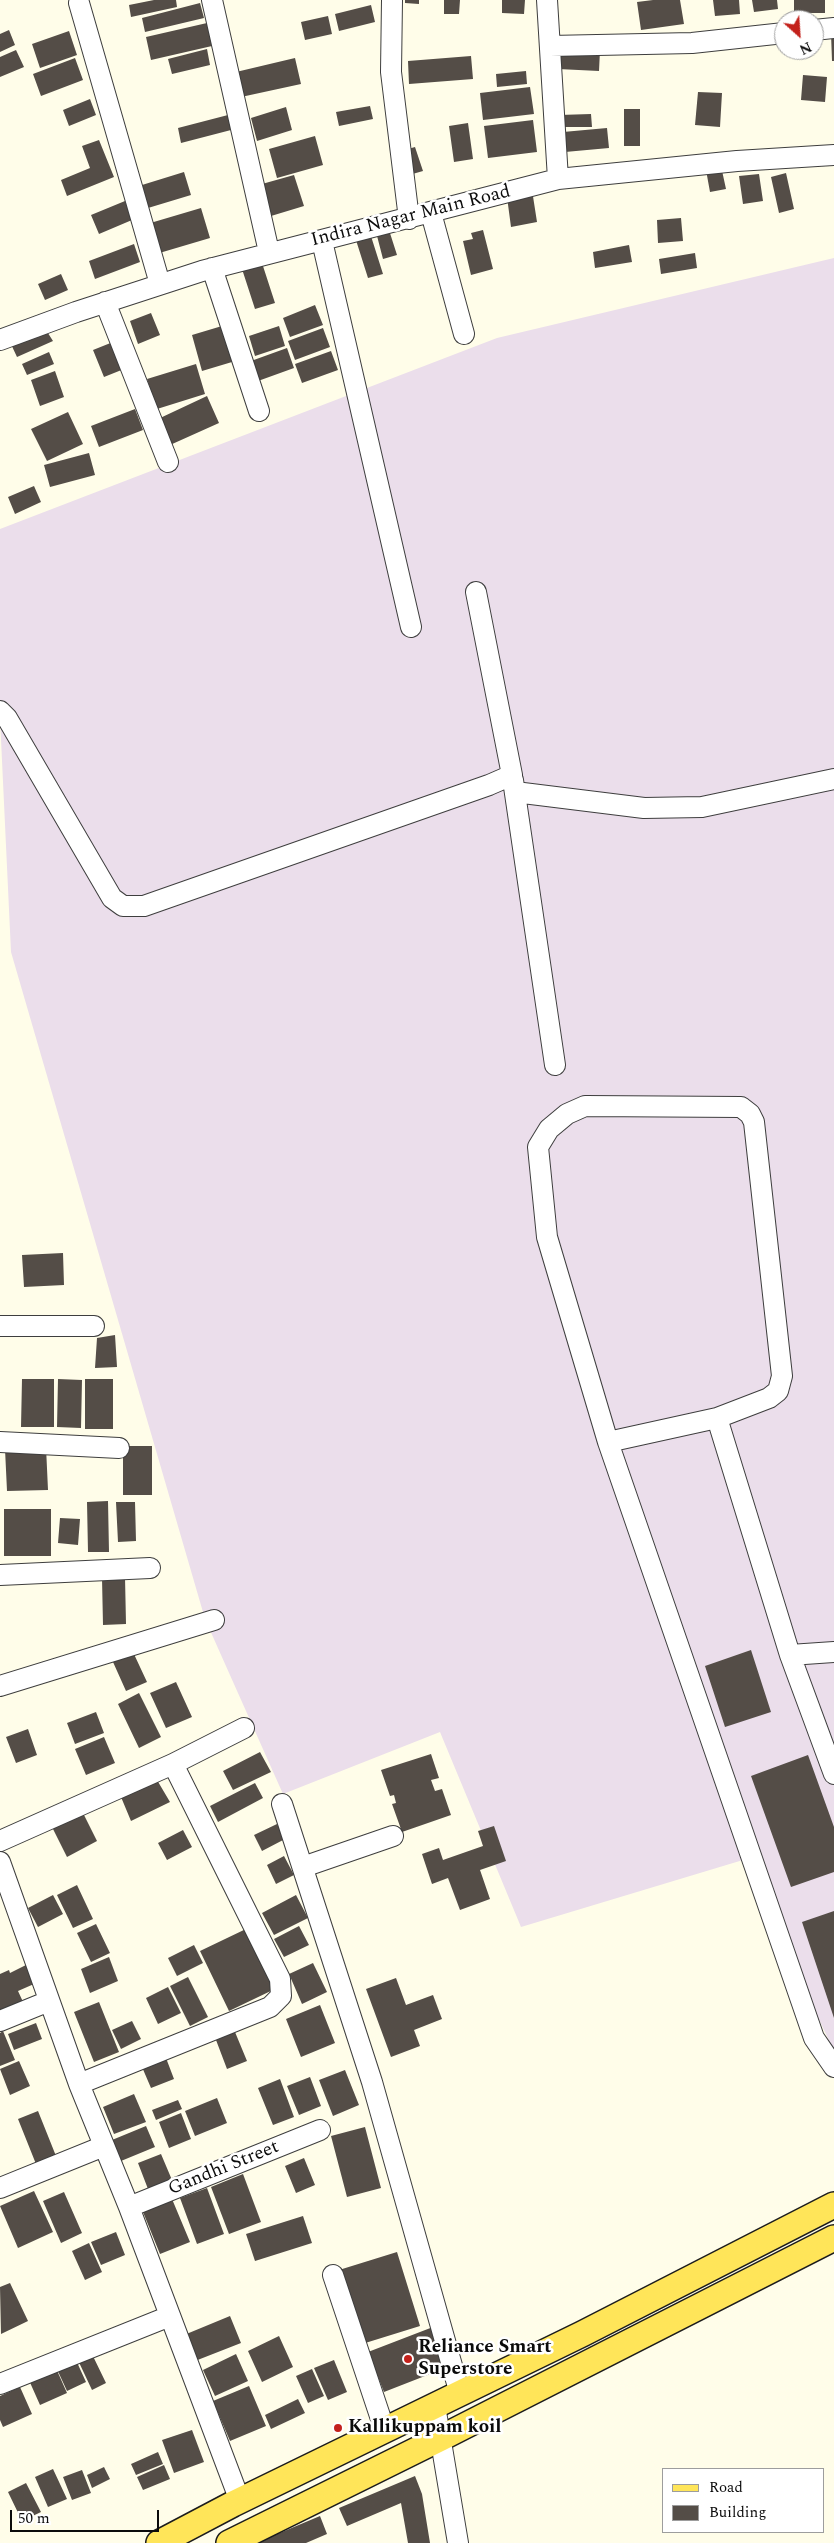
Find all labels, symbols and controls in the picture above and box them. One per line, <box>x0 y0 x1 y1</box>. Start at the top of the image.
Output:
north arrow <box>774 10 824 60</box>
text: N <box>796 36 815 60</box>
street label: Indira Nagar Main Road <box>309 181 513 253</box>
street label: Gandhi Street <box>165 2137 283 2201</box>
place label: Reliance Smart Superstore <box>418 2337 552 2381</box>
marker: Reliance Smart Superstore <box>402 2353 414 2365</box>
place label: Kallikuppam koil <box>348 2417 502 2439</box>
marker: Kallikuppam koil <box>332 2422 344 2434</box>
legend <box>662 2468 824 2533</box>
text: Road <box>709 2476 743 2499</box>
scale bar <box>12 2500 161 2532</box>
text: Building <box>709 2501 766 2524</box>
text: 50 m <box>18 2507 50 2530</box>

